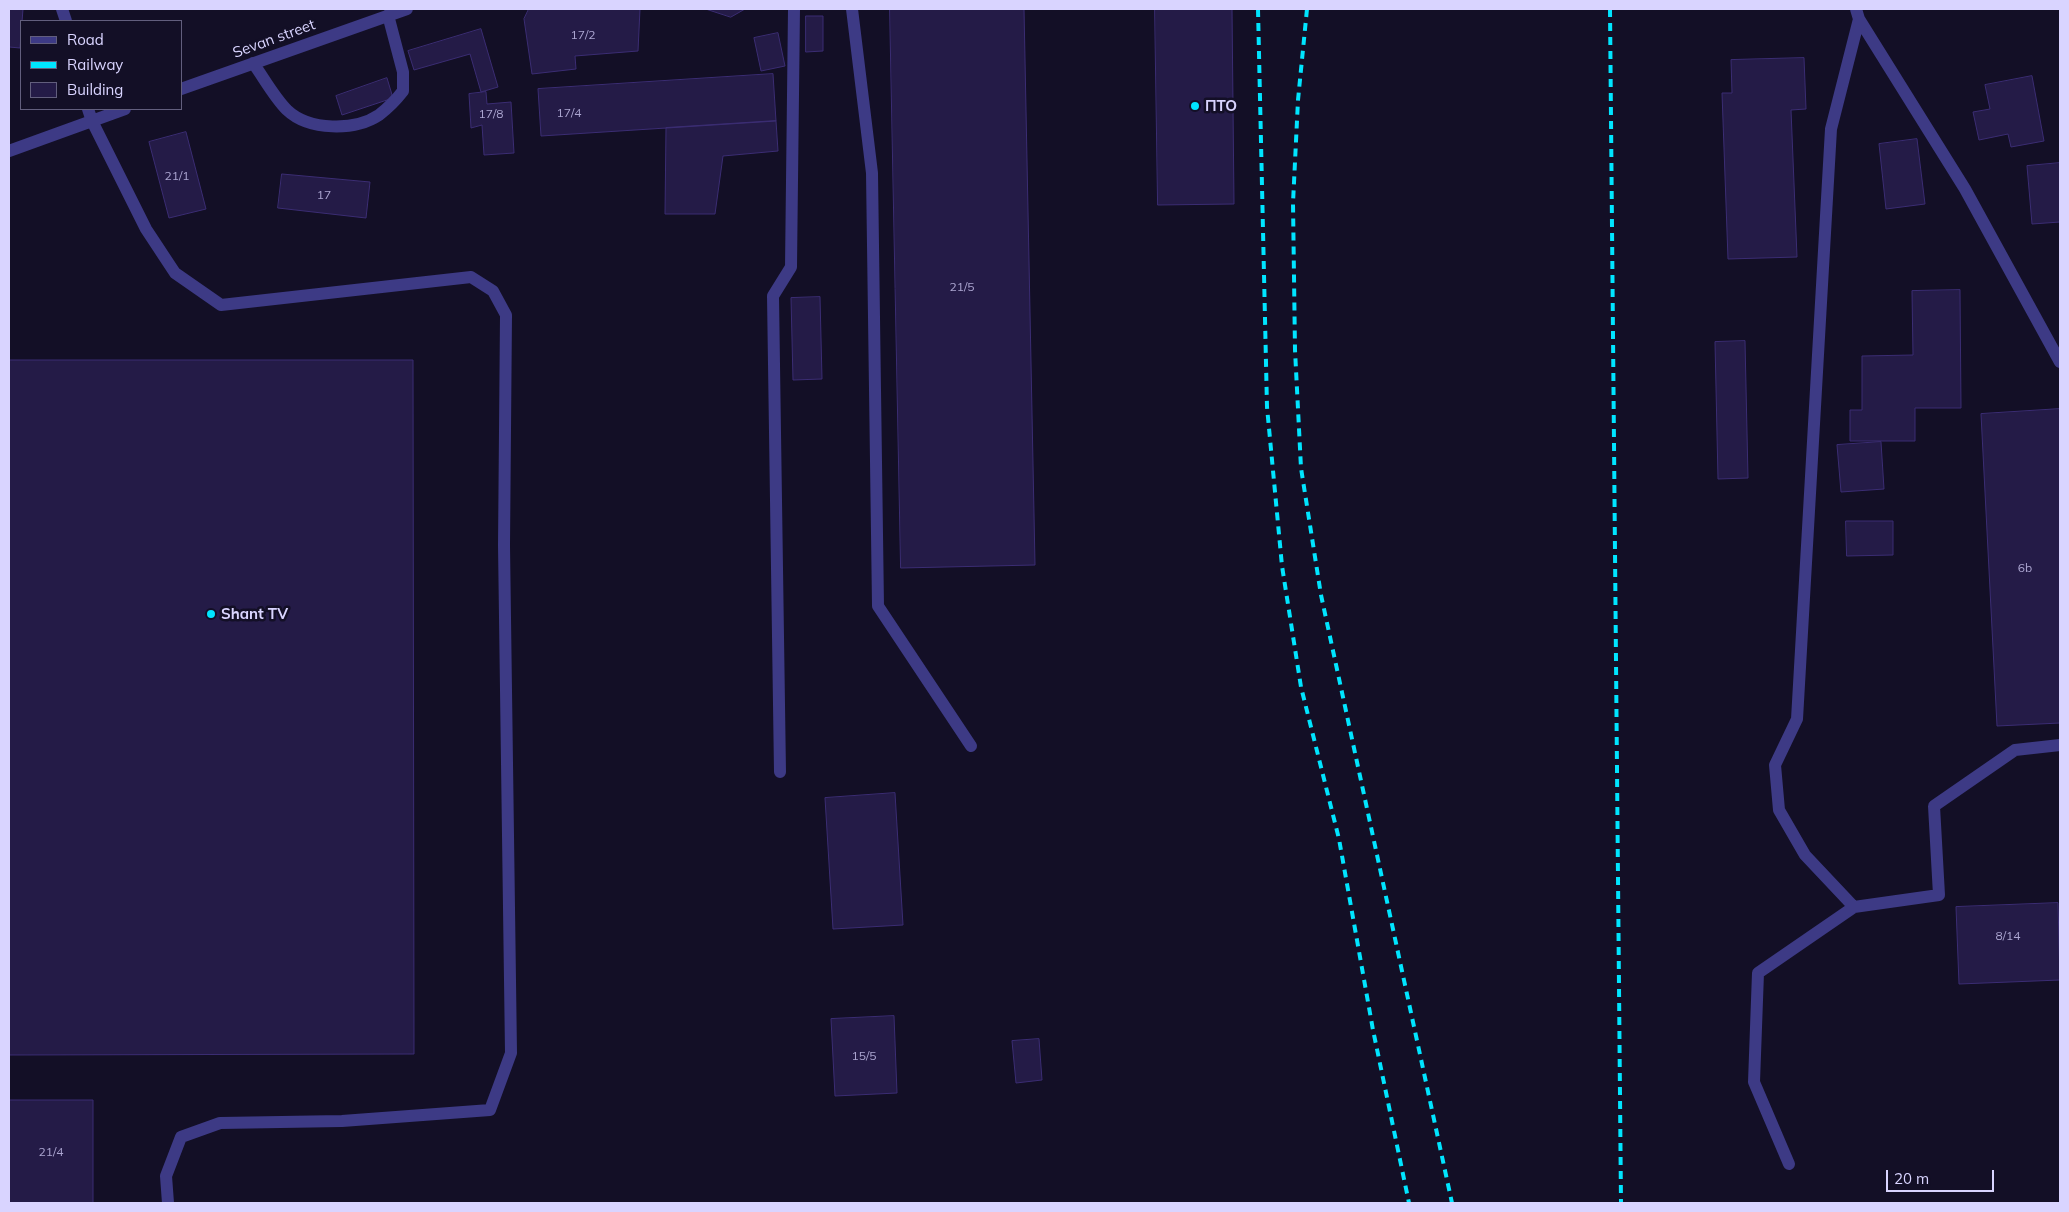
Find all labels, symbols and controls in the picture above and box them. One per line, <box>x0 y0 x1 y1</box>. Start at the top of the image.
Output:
street label: Sevan street <box>230 16 318 62</box>
legend <box>20 20 182 110</box>
house number: 17/2 <box>570 28 596 42</box>
text: Road <box>67 30 104 49</box>
text: Railway <box>67 55 123 74</box>
text: Building <box>67 80 123 99</box>
place label: ПТО <box>1205 97 1237 115</box>
marker: ПТО <box>1189 100 1201 112</box>
house number: 17/4 <box>556 106 582 120</box>
house number: 17/8 <box>478 107 504 121</box>
house number: 21/1 <box>164 169 190 183</box>
house number: 17 <box>317 188 331 202</box>
house number: 21/5 <box>949 280 975 294</box>
house number: 6b <box>2018 561 2032 575</box>
place label: Shant TV <box>221 605 288 623</box>
marker: Shant TV <box>205 608 217 620</box>
house number: 8/14 <box>1995 929 2021 943</box>
house number: 15/5 <box>851 1049 877 1063</box>
house number: 21/4 <box>38 1145 64 1159</box>
scale bar <box>1889 1160 1996 1192</box>
text: 20 m <box>1894 1169 1929 1188</box>

